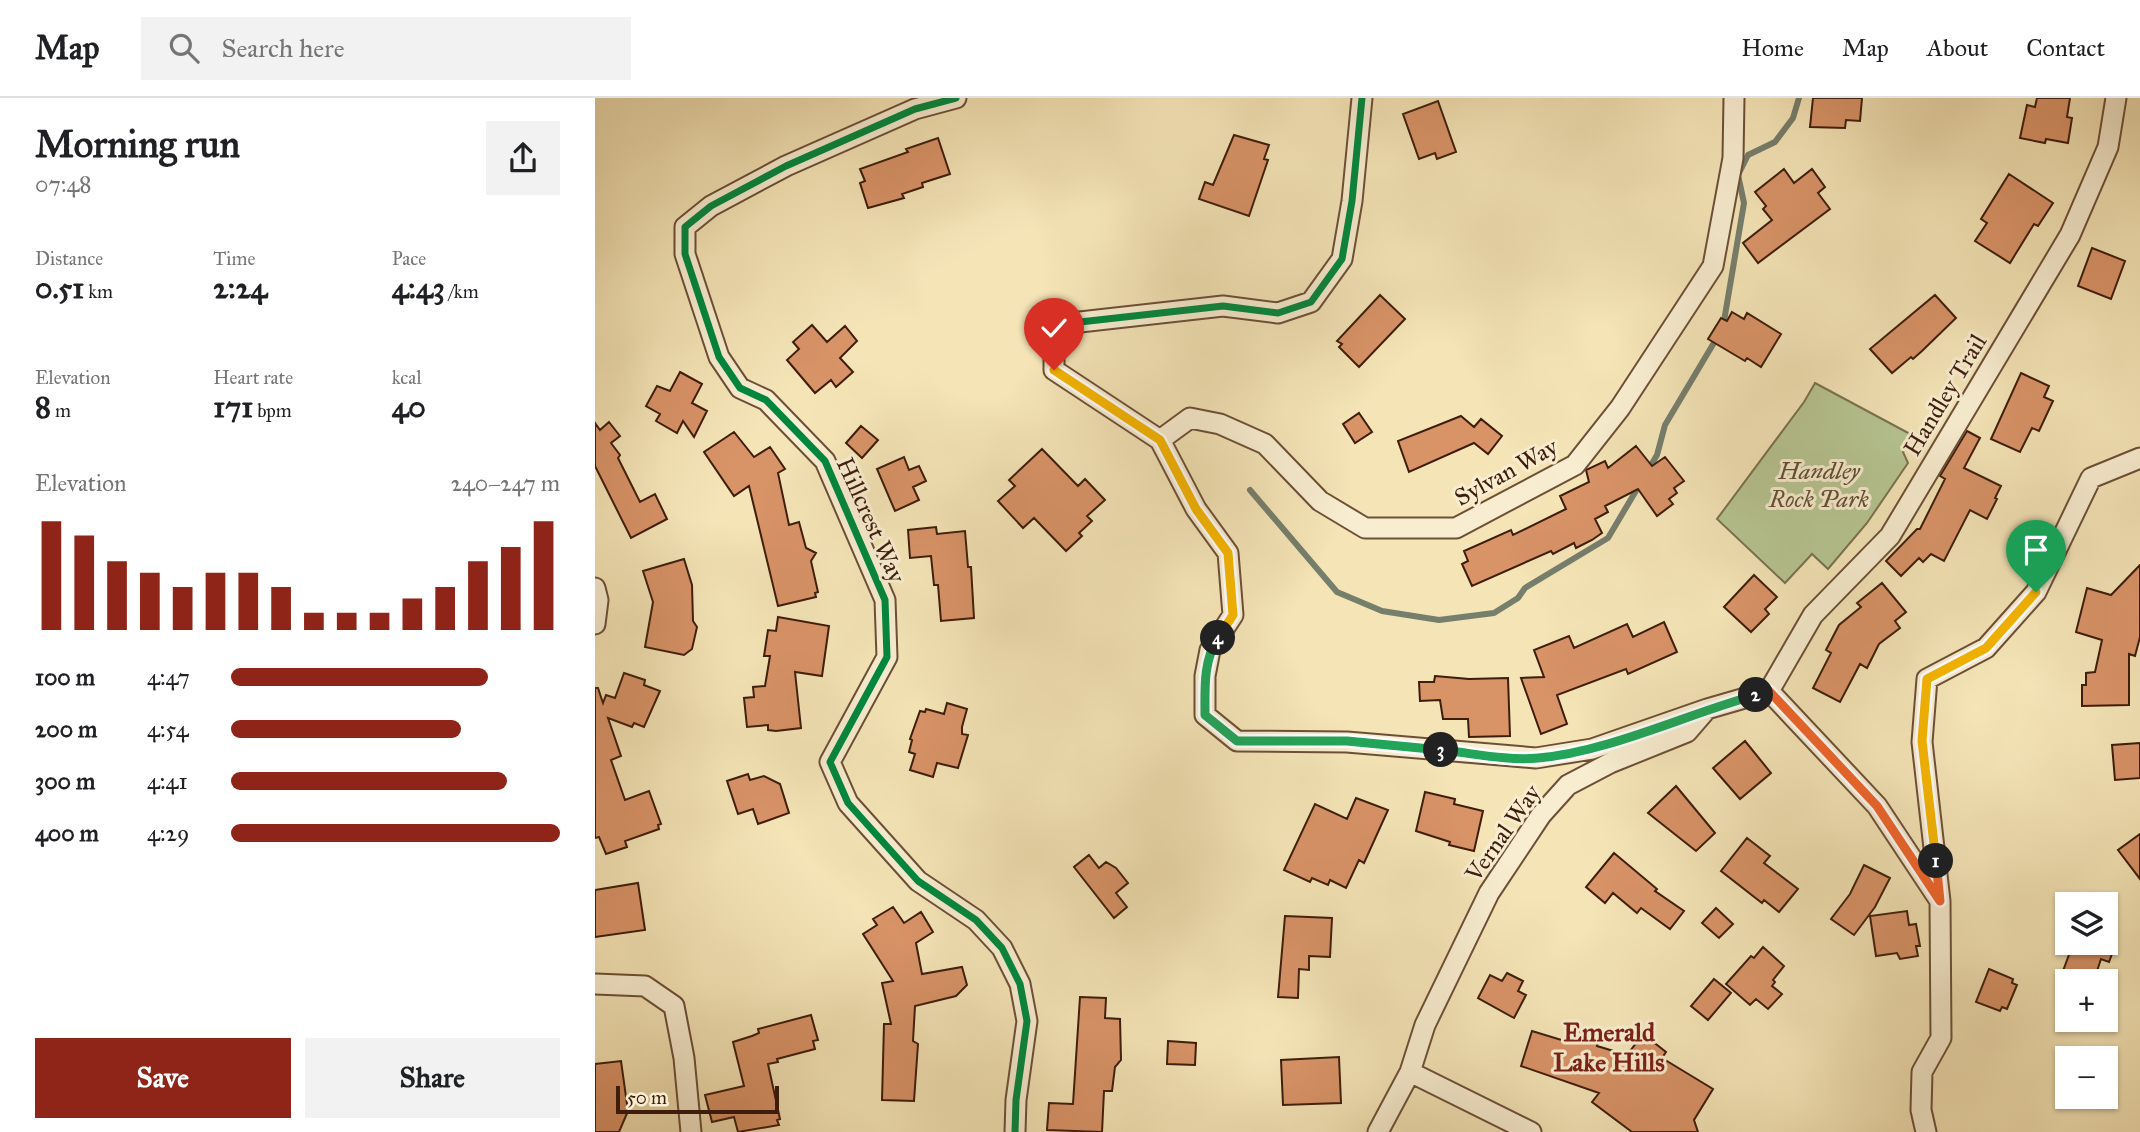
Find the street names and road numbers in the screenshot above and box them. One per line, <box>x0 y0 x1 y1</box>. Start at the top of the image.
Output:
street label: Handley Trail <box>1897 328 1993 461</box>
street label: Sylvan Way <box>1449 431 1564 513</box>
street label: Hillcrest Way <box>830 453 912 588</box>
street label: Vernal Way <box>1458 778 1548 888</box>

